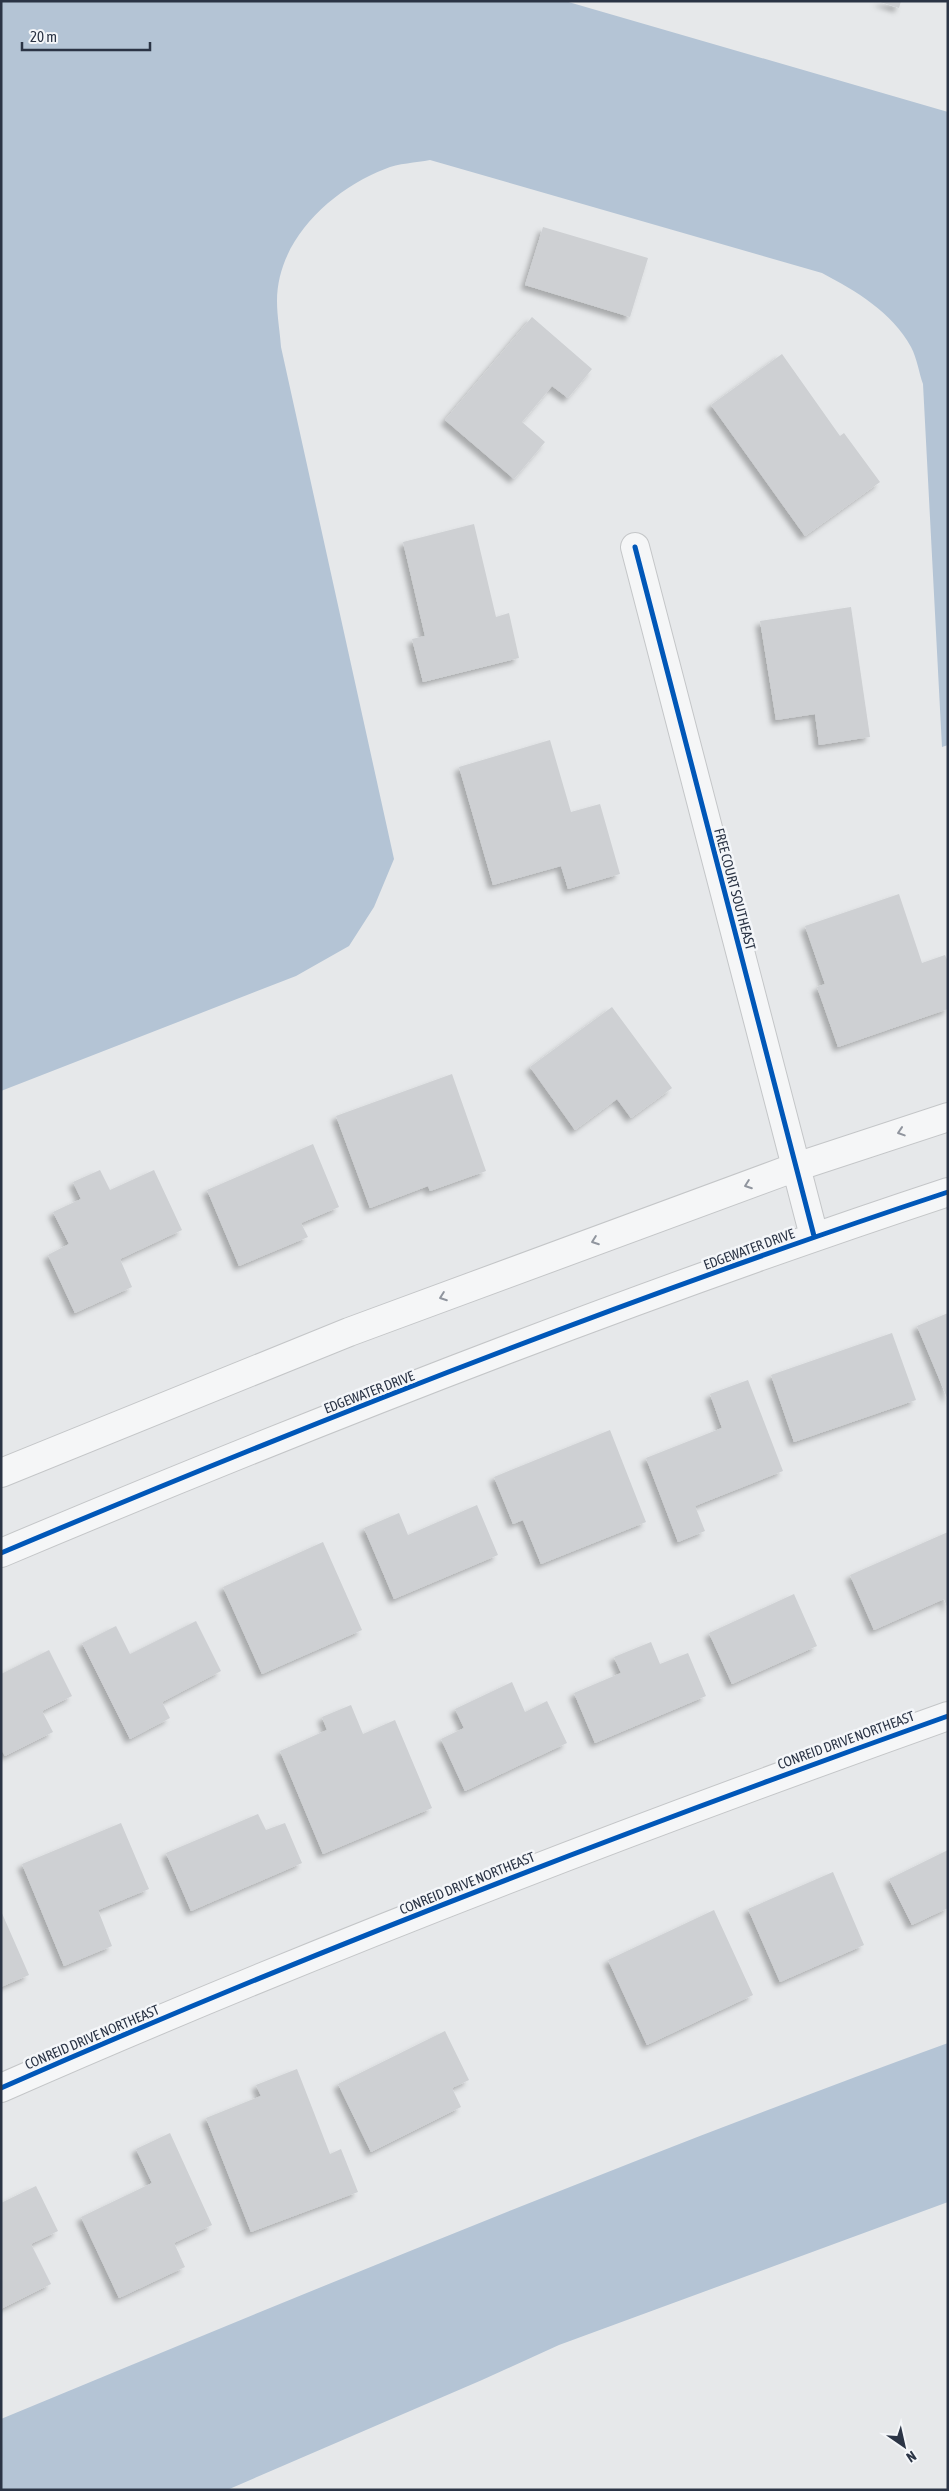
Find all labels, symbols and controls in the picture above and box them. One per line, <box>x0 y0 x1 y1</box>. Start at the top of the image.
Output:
scale bar <box>22 20 150 52</box>
text: 20 m <box>30 28 57 45</box>
street label: FREE COURT SOUTHEAST <box>711 826 759 952</box>
one-way arrow <box>898 1127 906 1137</box>
one-way arrow <box>744 1179 753 1189</box>
street label: EDGEWATER DRIVE <box>701 1225 797 1273</box>
one-way arrow <box>591 1235 600 1245</box>
one-way arrow <box>439 1291 448 1301</box>
street label: EDGEWATER DRIVE <box>321 1367 417 1417</box>
street label: CONREID DRIVE NORTHEAST <box>775 1708 917 1772</box>
street label: CONREID DRIVE NORTHEAST <box>397 1849 537 1917</box>
street label: CONREID DRIVE NORTHEAST <box>22 2001 162 2073</box>
north arrow <box>879 2421 929 2471</box>
text: N <box>903 2448 919 2466</box>

